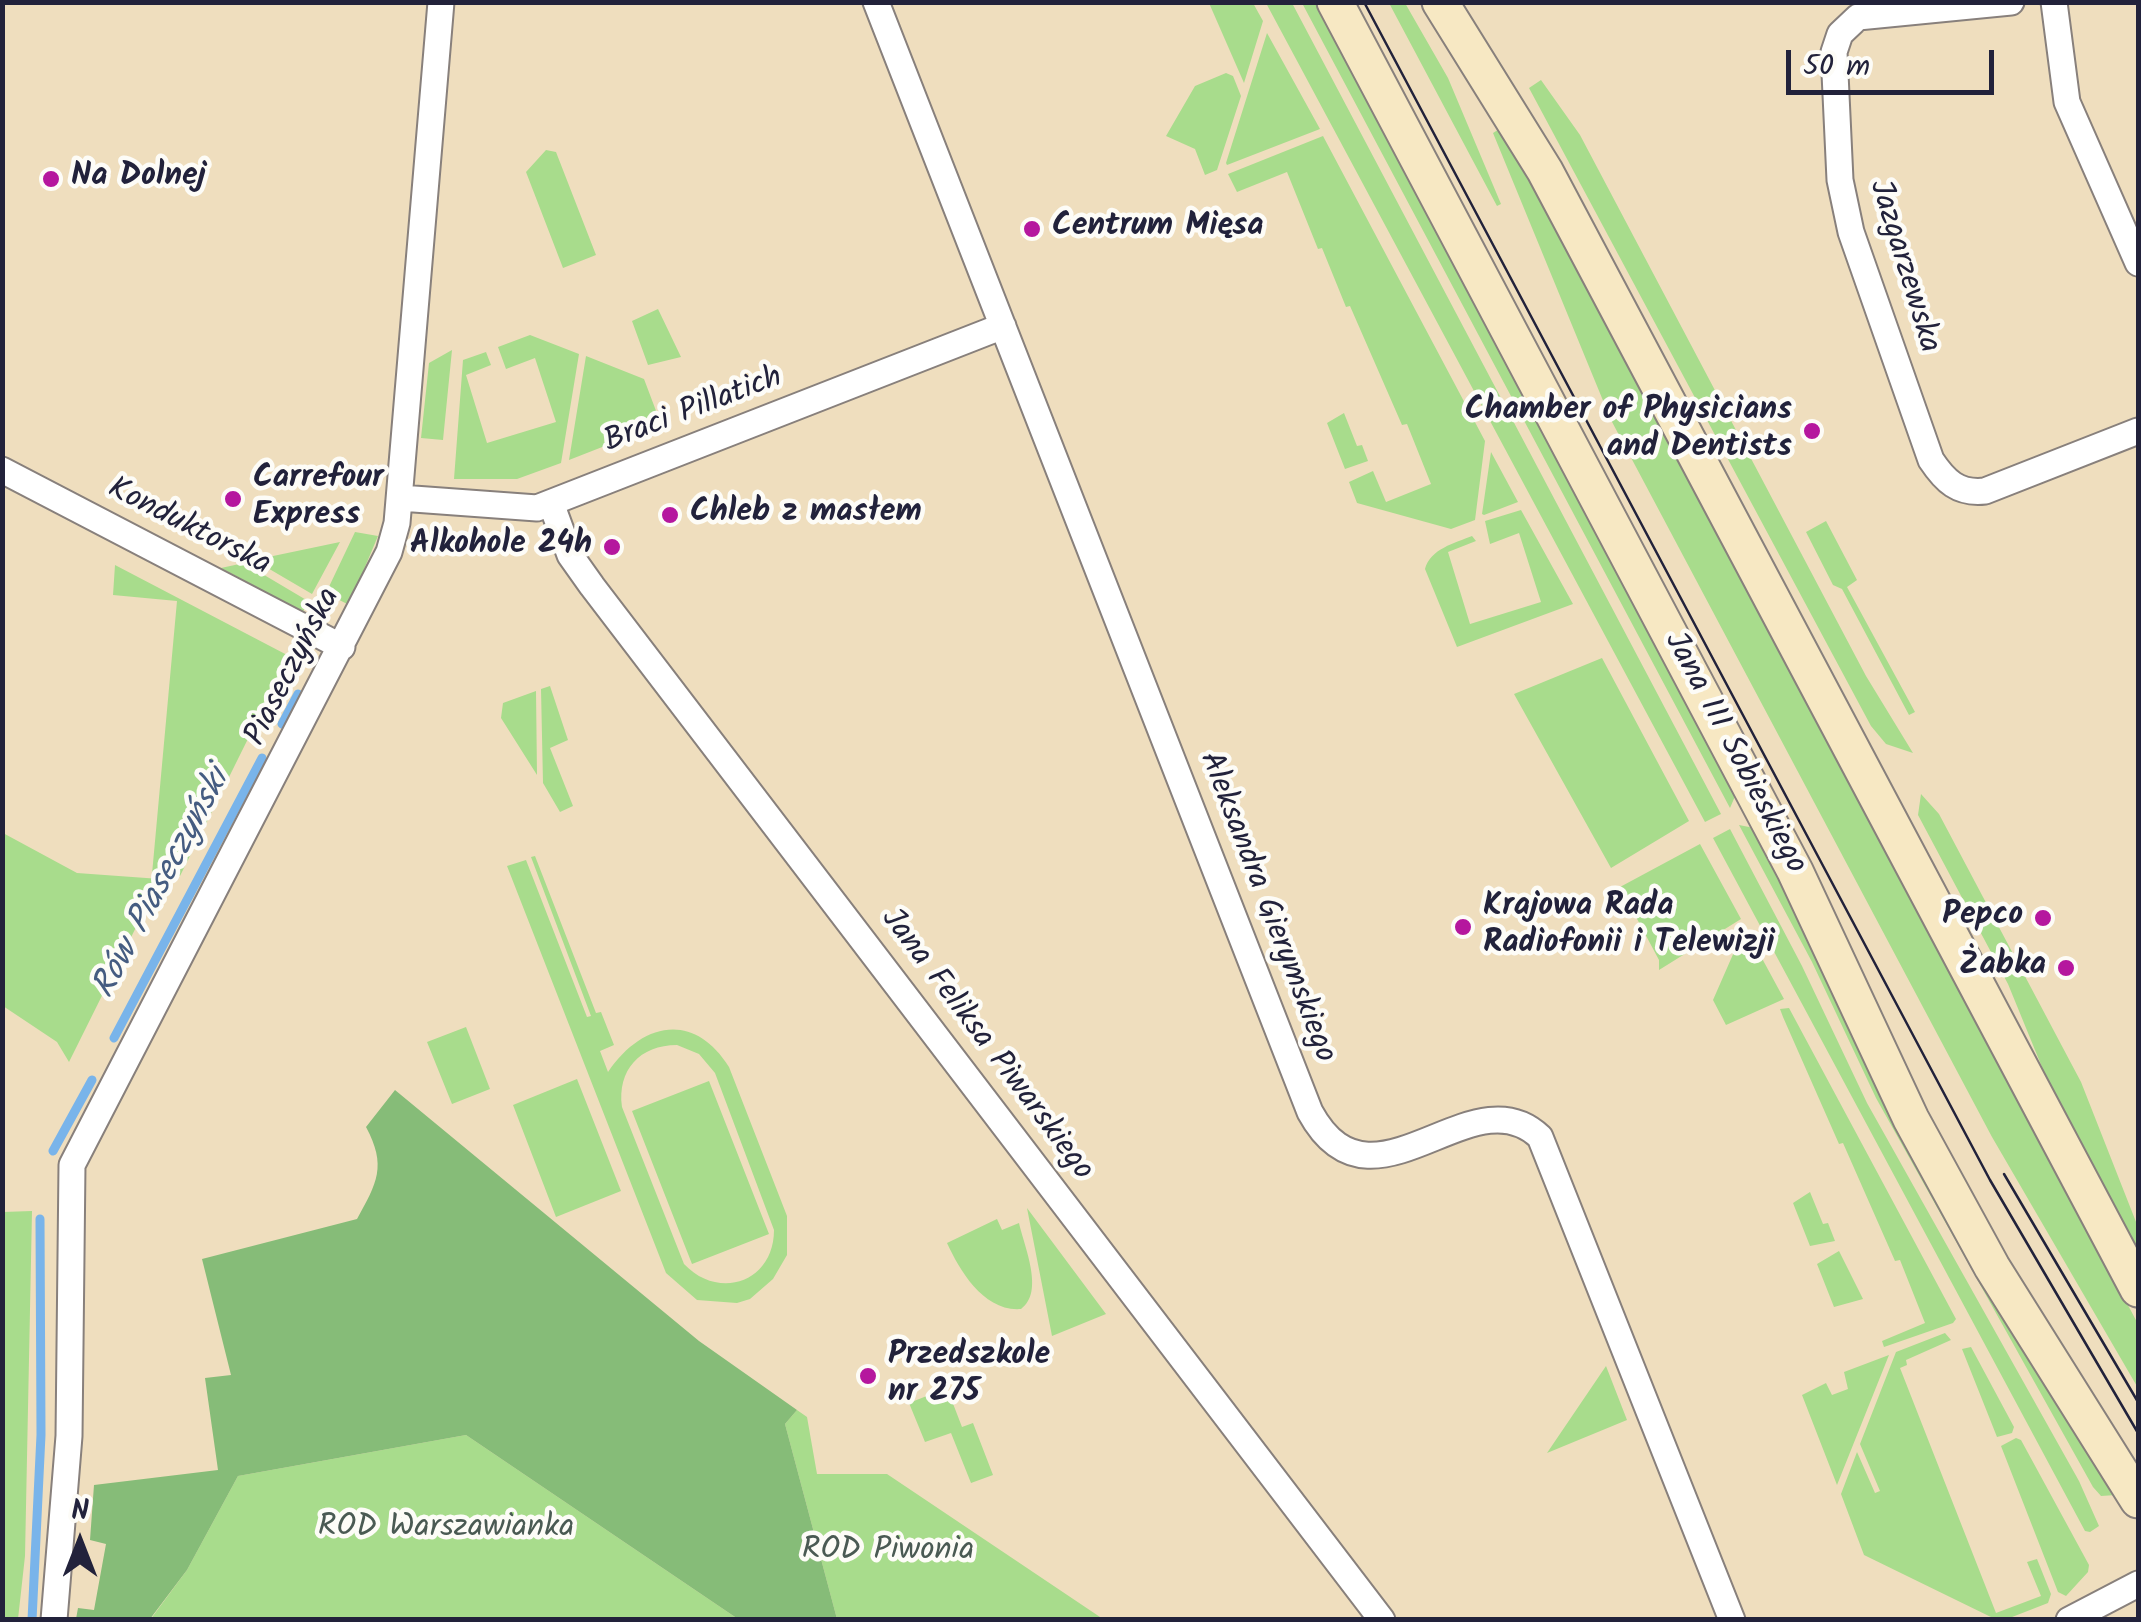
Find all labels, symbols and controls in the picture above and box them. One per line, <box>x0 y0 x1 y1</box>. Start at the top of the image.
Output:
scale bar <box>1791 30 1998 92</box>
text: 50 m <box>1803 43 1870 91</box>
place label: Na Dolnej <box>71 160 206 198</box>
marker: Na Dolnej <box>40 168 62 190</box>
street label: Jazgarzewska <box>1858 176 1946 358</box>
place label: Centrum Mięsa <box>1052 210 1263 248</box>
marker: Centrum Mięsa <box>1021 218 1043 240</box>
street label: Braci Pillatich <box>599 360 789 464</box>
place label: Chamber of Physicians and Dentists <box>1465 394 1792 469</box>
marker: Chamber of Physicians and Dentists <box>1801 420 1823 442</box>
place label: Carrefour Express <box>253 462 383 537</box>
street label: Konduktorska <box>100 471 276 587</box>
marker: Carrefour Express <box>222 488 244 510</box>
place label: Chleb z masłem <box>690 496 922 534</box>
marker: Chleb z masłem <box>659 504 681 526</box>
place label: Alkohole 24h <box>410 528 592 566</box>
marker: Alkohole 24h <box>601 536 623 558</box>
street label: Piaseczyńska <box>239 583 351 753</box>
street label: Jana III Sobieskiego <box>1653 627 1813 881</box>
street label: Aleksandra Gierymskiego <box>1188 747 1342 1069</box>
water label: Rów Piaseczyński <box>86 763 242 1007</box>
place label: Krajowa Rada Radiofonii i Telewizji <box>1483 890 1775 965</box>
place label: Pepco <box>1942 899 2023 937</box>
street label: Jana Feliksa Piwarskiego <box>870 902 1100 1190</box>
marker: Pepco <box>2032 907 2054 929</box>
marker: Krajowa Rada Radiofonii i Telewizji <box>1452 916 1474 938</box>
place label: Żabka <box>1959 949 2046 987</box>
marker: Żabka <box>2055 957 2077 979</box>
place label: Przedszkole nr 275 <box>888 1339 1050 1414</box>
marker: Przedszkole nr 275 <box>857 1365 879 1387</box>
text: N <box>71 1489 89 1534</box>
north arrow <box>30 1492 130 1592</box>
park label: ROD Warszawianka <box>318 1511 574 1549</box>
park label: ROD Piwonia <box>802 1534 974 1572</box>

